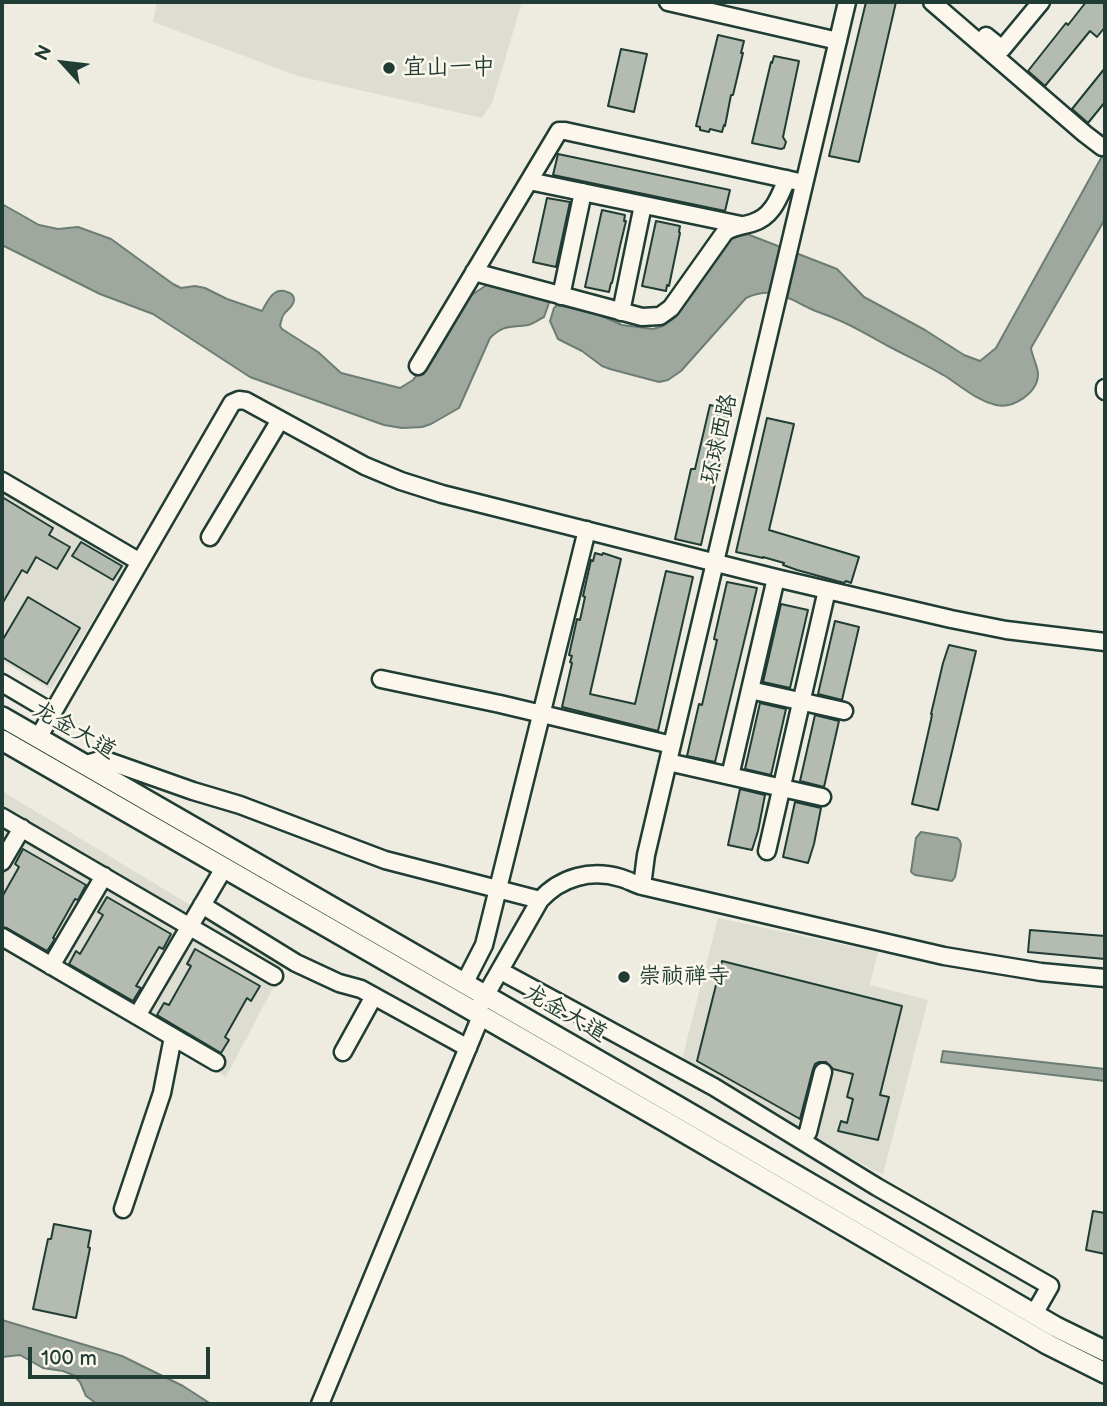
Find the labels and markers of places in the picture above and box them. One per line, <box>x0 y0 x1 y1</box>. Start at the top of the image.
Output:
place label: 宜山一中 <box>403 54 495 82</box>
marker: 宜山一中 <box>381 60 397 76</box>
place label: 崇祯禅寺 <box>638 963 730 991</box>
marker: 崇祯禅寺 <box>616 969 632 985</box>

